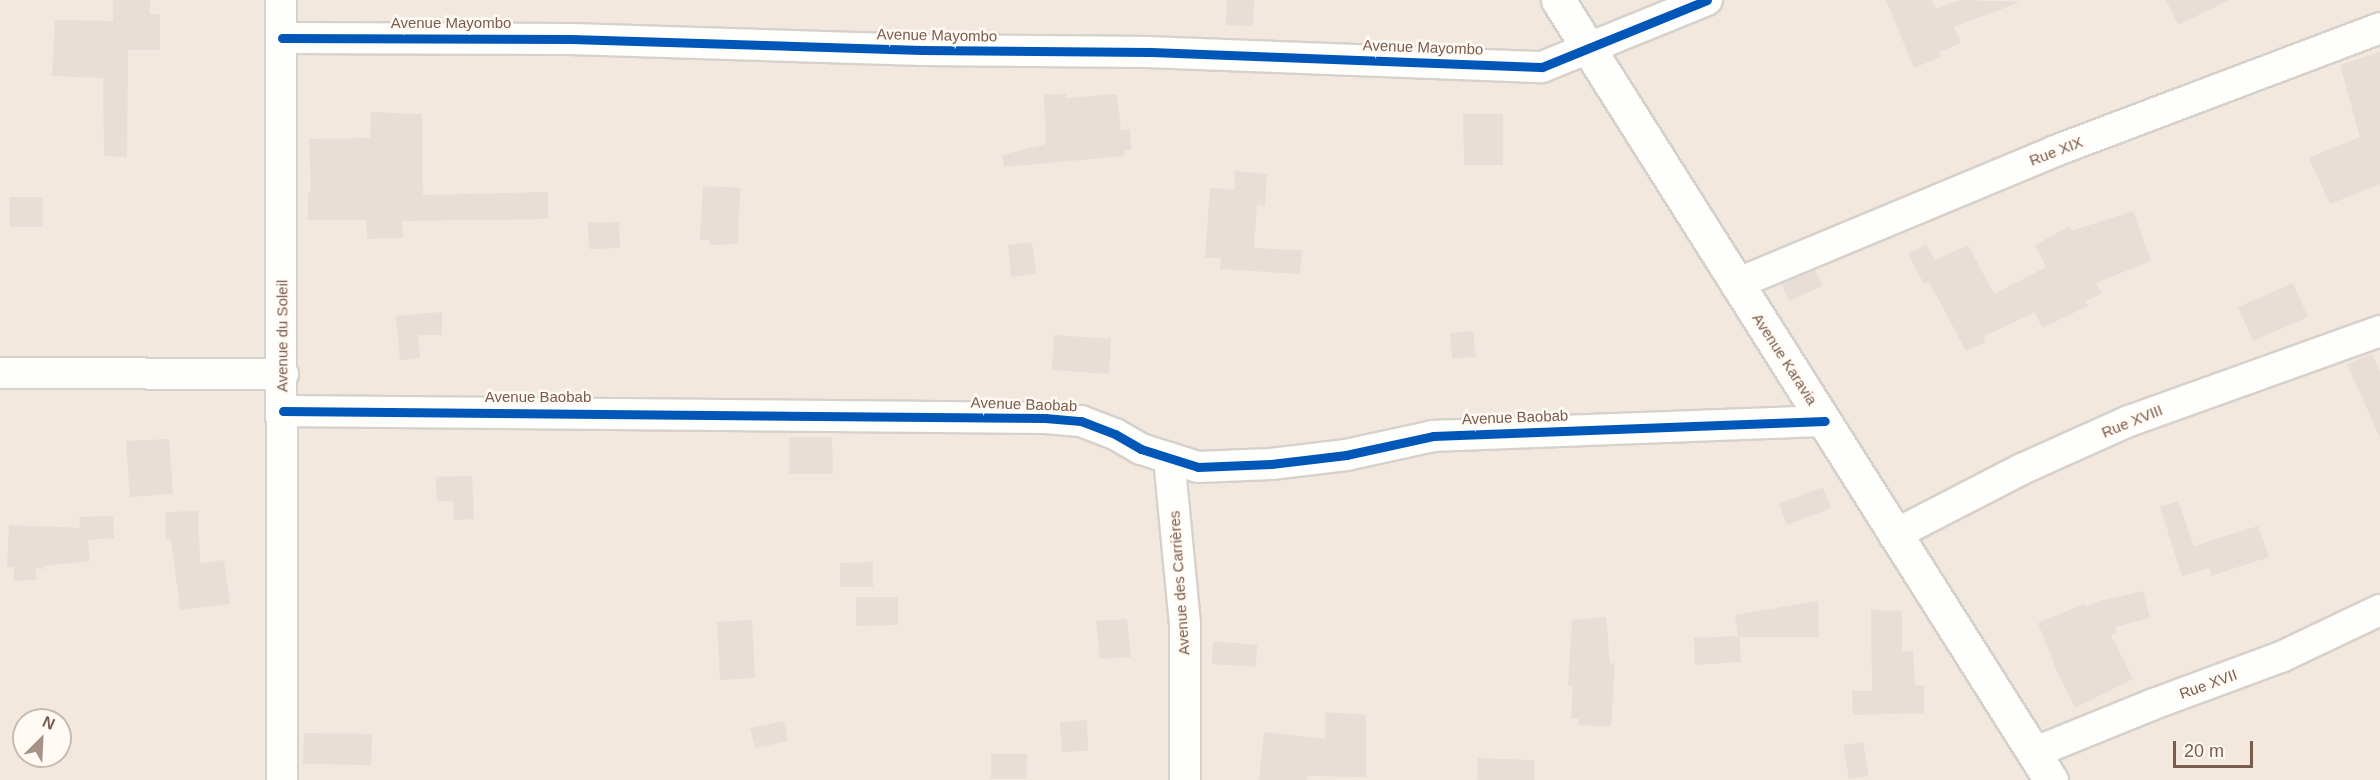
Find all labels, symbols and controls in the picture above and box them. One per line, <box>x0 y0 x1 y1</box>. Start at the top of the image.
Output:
street label: Avenue Mayombo <box>391 14 511 32</box>
street label: Avenue Mayombo <box>877 25 997 45</box>
street label: Avenue Mayombo <box>1362 36 1484 58</box>
street label: Rue XIX <box>2027 133 2085 169</box>
street label: Avenue du Soleil <box>273 280 291 392</box>
street label: Avenue Karavia <box>1749 310 1821 408</box>
street label: Avenue Baobab <box>485 388 591 406</box>
street label: Avenue Baobab <box>970 393 1078 415</box>
street label: Rue XVIII <box>2099 401 2165 441</box>
street label: Avenue Baobab <box>1461 406 1569 428</box>
street label: Avenue des Carrières <box>1165 510 1193 656</box>
street label: Rue XVII <box>2177 665 2239 703</box>
north arrow <box>12 708 72 768</box>
text: N <box>40 713 57 733</box>
scale bar <box>2176 729 2256 767</box>
text: 20 m <box>2184 741 2224 761</box>

